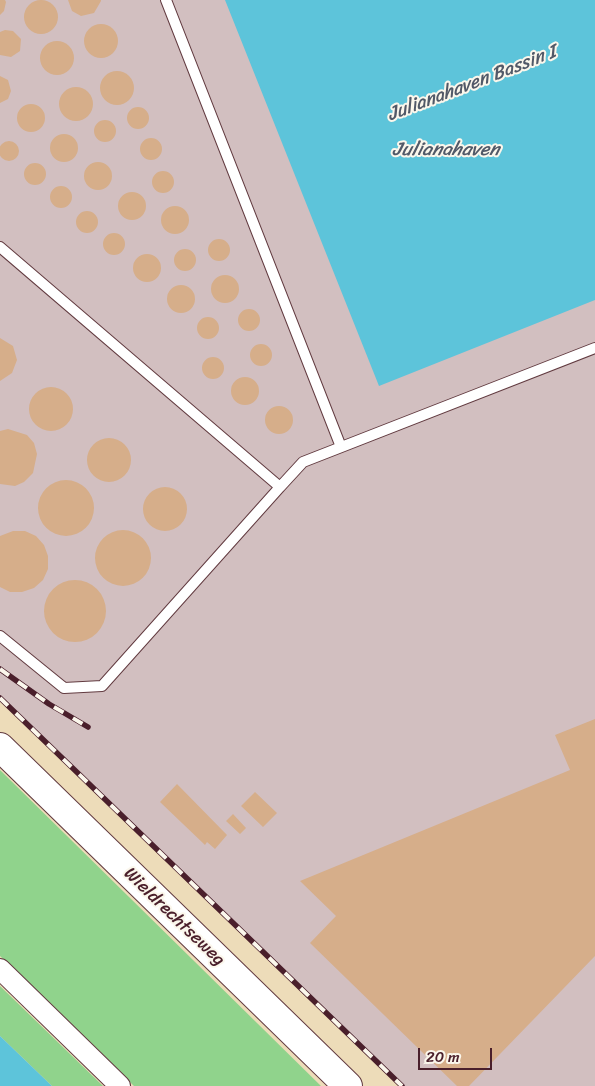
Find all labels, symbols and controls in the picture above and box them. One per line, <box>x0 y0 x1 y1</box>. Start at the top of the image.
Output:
water label: Julianahaven Bassin I <box>384 41 560 127</box>
water label: Julianahaven <box>393 139 499 161</box>
street label: Wieldrechtseweg <box>119 863 229 971</box>
scale bar <box>420 1038 494 1070</box>
text: 20 m <box>426 1044 460 1070</box>

